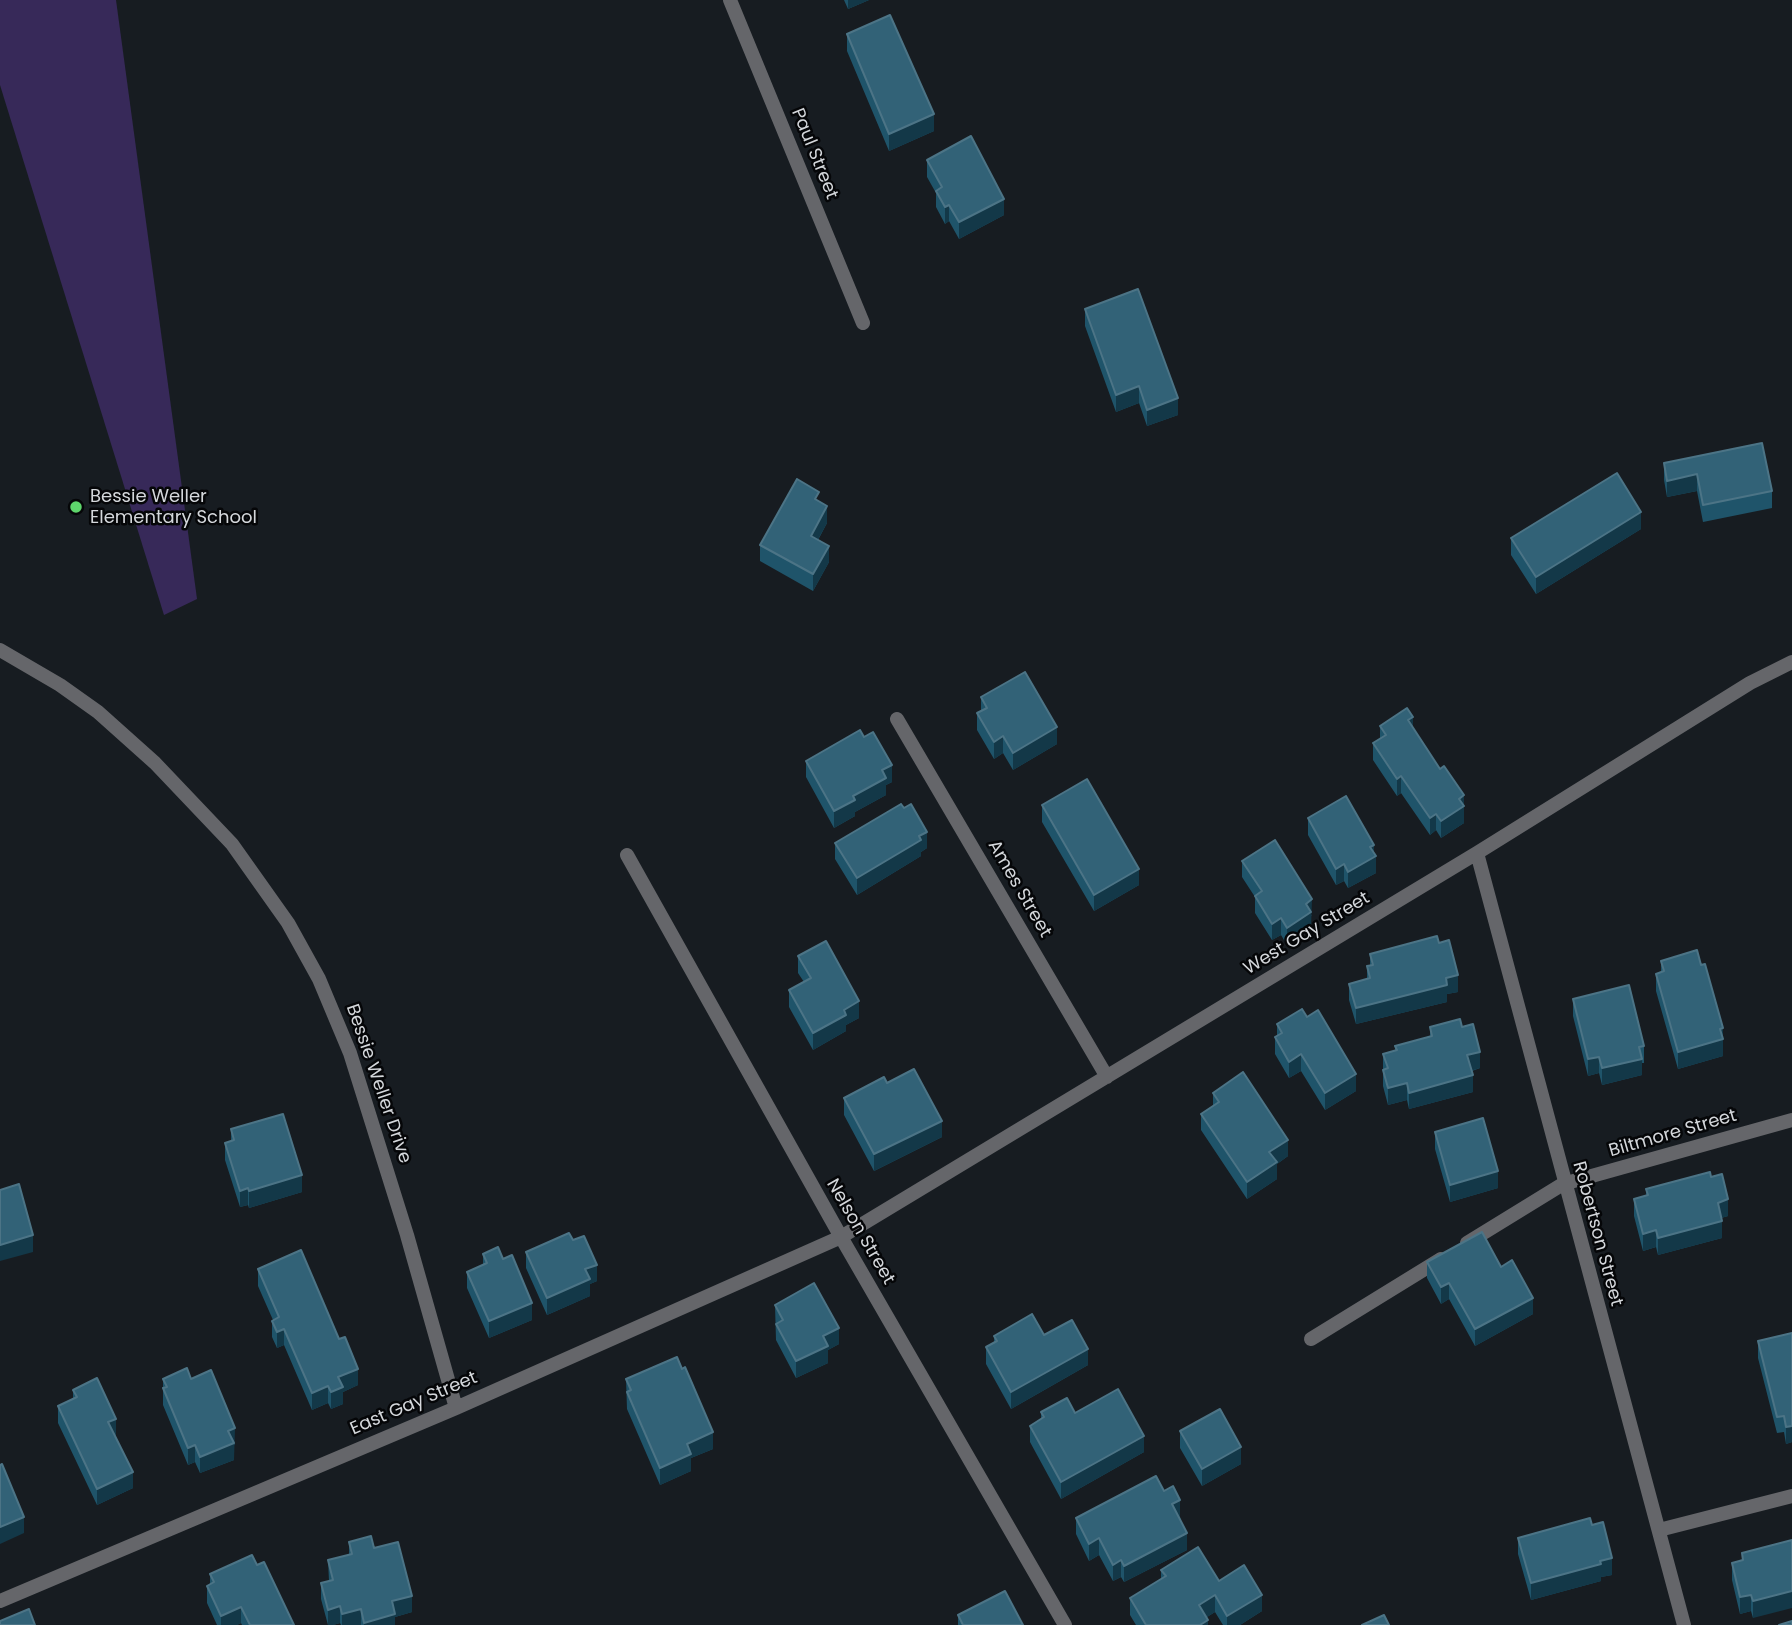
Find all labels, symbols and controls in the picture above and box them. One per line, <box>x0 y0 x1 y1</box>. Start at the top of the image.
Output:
street label: Paul Street <box>786 105 842 203</box>
place label: Bessie Weller Elementary School <box>90 486 257 528</box>
marker: Bessie Weller Elementary School <box>68 499 84 515</box>
street label: Ames Street <box>982 837 1056 941</box>
street label: West Gay Street <box>1240 888 1374 980</box>
street label: Bessie Weller Drive <box>341 1002 415 1166</box>
street label: Biltmore Street <box>1607 1105 1739 1163</box>
street label: Robertson Street <box>1567 1159 1627 1309</box>
street label: Nelson Street <box>821 1175 899 1289</box>
street label: East Gay Street <box>347 1367 481 1441</box>

